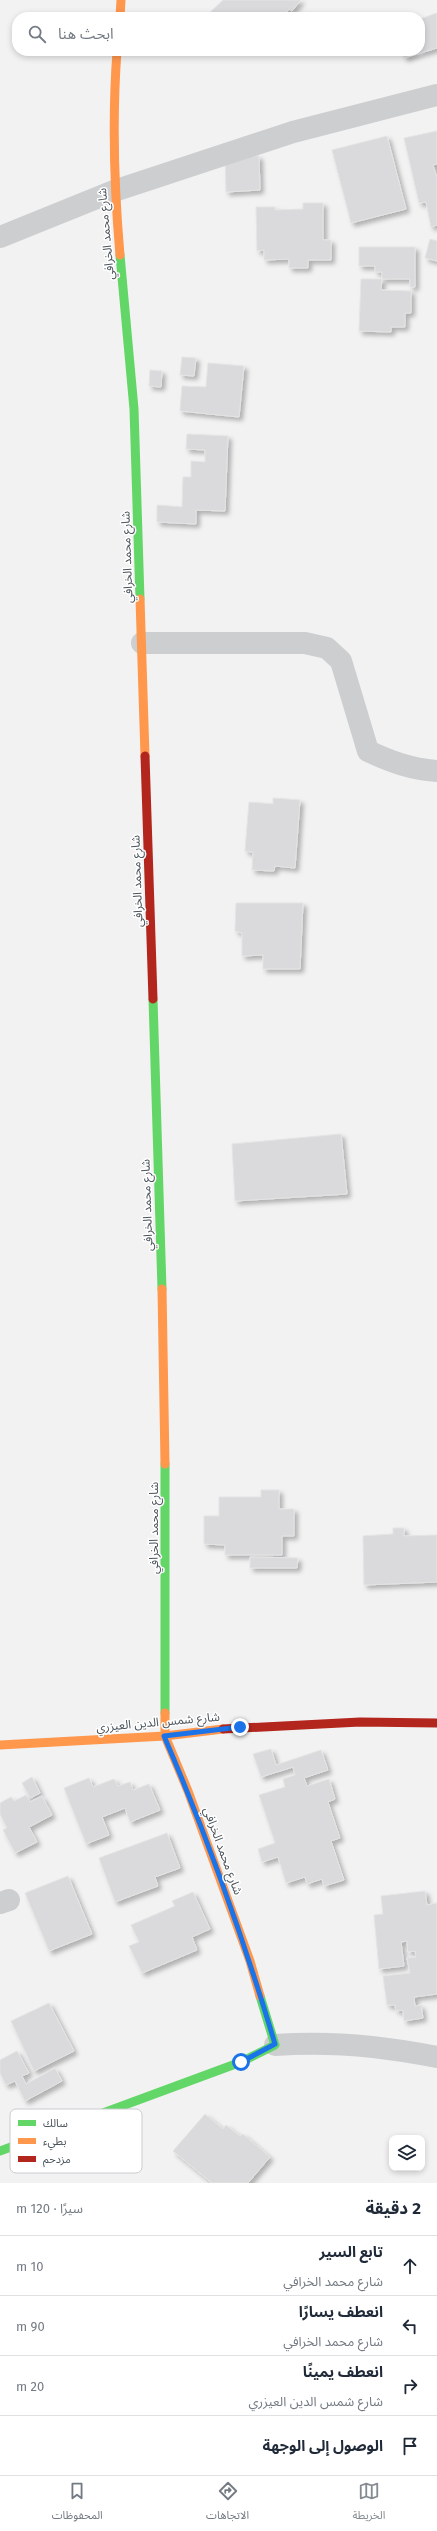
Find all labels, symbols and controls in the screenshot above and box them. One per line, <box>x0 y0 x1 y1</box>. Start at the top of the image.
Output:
search box <box>12 12 425 56</box>
icon: search <box>26 23 48 45</box>
text: ابحث هنا <box>58 25 114 43</box>
street label: شارع محمد الخرافي <box>95 187 120 281</box>
street label: شارع محمد الخرافي <box>118 511 138 603</box>
street label: شارع محمد الخرافي <box>128 835 148 927</box>
street label: شارع محمد الخرافي <box>138 1159 158 1251</box>
street label: شارع محمد الخرافي <box>147 1482 164 1574</box>
street label: شارع شمس الدين العيزري <box>96 1710 221 1737</box>
route end <box>231 1718 249 1736</box>
street label: شارع محمد الخرافي <box>198 1805 245 1898</box>
route start <box>232 2053 250 2071</box>
legend <box>10 2109 142 2173</box>
text: سالك <box>43 2117 68 2130</box>
text: بطيء <box>43 2135 66 2151</box>
map controls <box>389 2135 425 2171</box>
button: layers <box>389 2135 425 2171</box>
text: مزدحم <box>43 2153 71 2168</box>
text: 2 دقيقة <box>365 2198 421 2219</box>
text: سيرًا · 120 m <box>16 2201 83 2216</box>
text: تابع السير <box>319 2243 383 2261</box>
icon: ahead <box>399 2255 421 2277</box>
text: 10 m <box>16 2259 44 2274</box>
text: شارع محمد الخرافي <box>283 2274 383 2289</box>
text: انعطف يسارًا <box>299 2303 383 2321</box>
icon: left <box>399 2315 421 2337</box>
text: 90 m <box>16 2319 45 2334</box>
text: شارع محمد الخرافي <box>283 2334 383 2349</box>
text: انعطف يمينًا <box>303 2363 383 2381</box>
icon: right <box>399 2375 421 2397</box>
text: 20 m <box>16 2379 44 2394</box>
text: شارع شمس الدين العيزري <box>248 2394 383 2409</box>
icon: arrive <box>399 2435 421 2457</box>
text: الوصول إلى الوجهة <box>263 2437 383 2455</box>
tab: المحفوظات <box>52 2480 103 2527</box>
tab: الاتجاهات <box>206 2480 249 2527</box>
tab: الخريطة <box>352 2480 385 2527</box>

